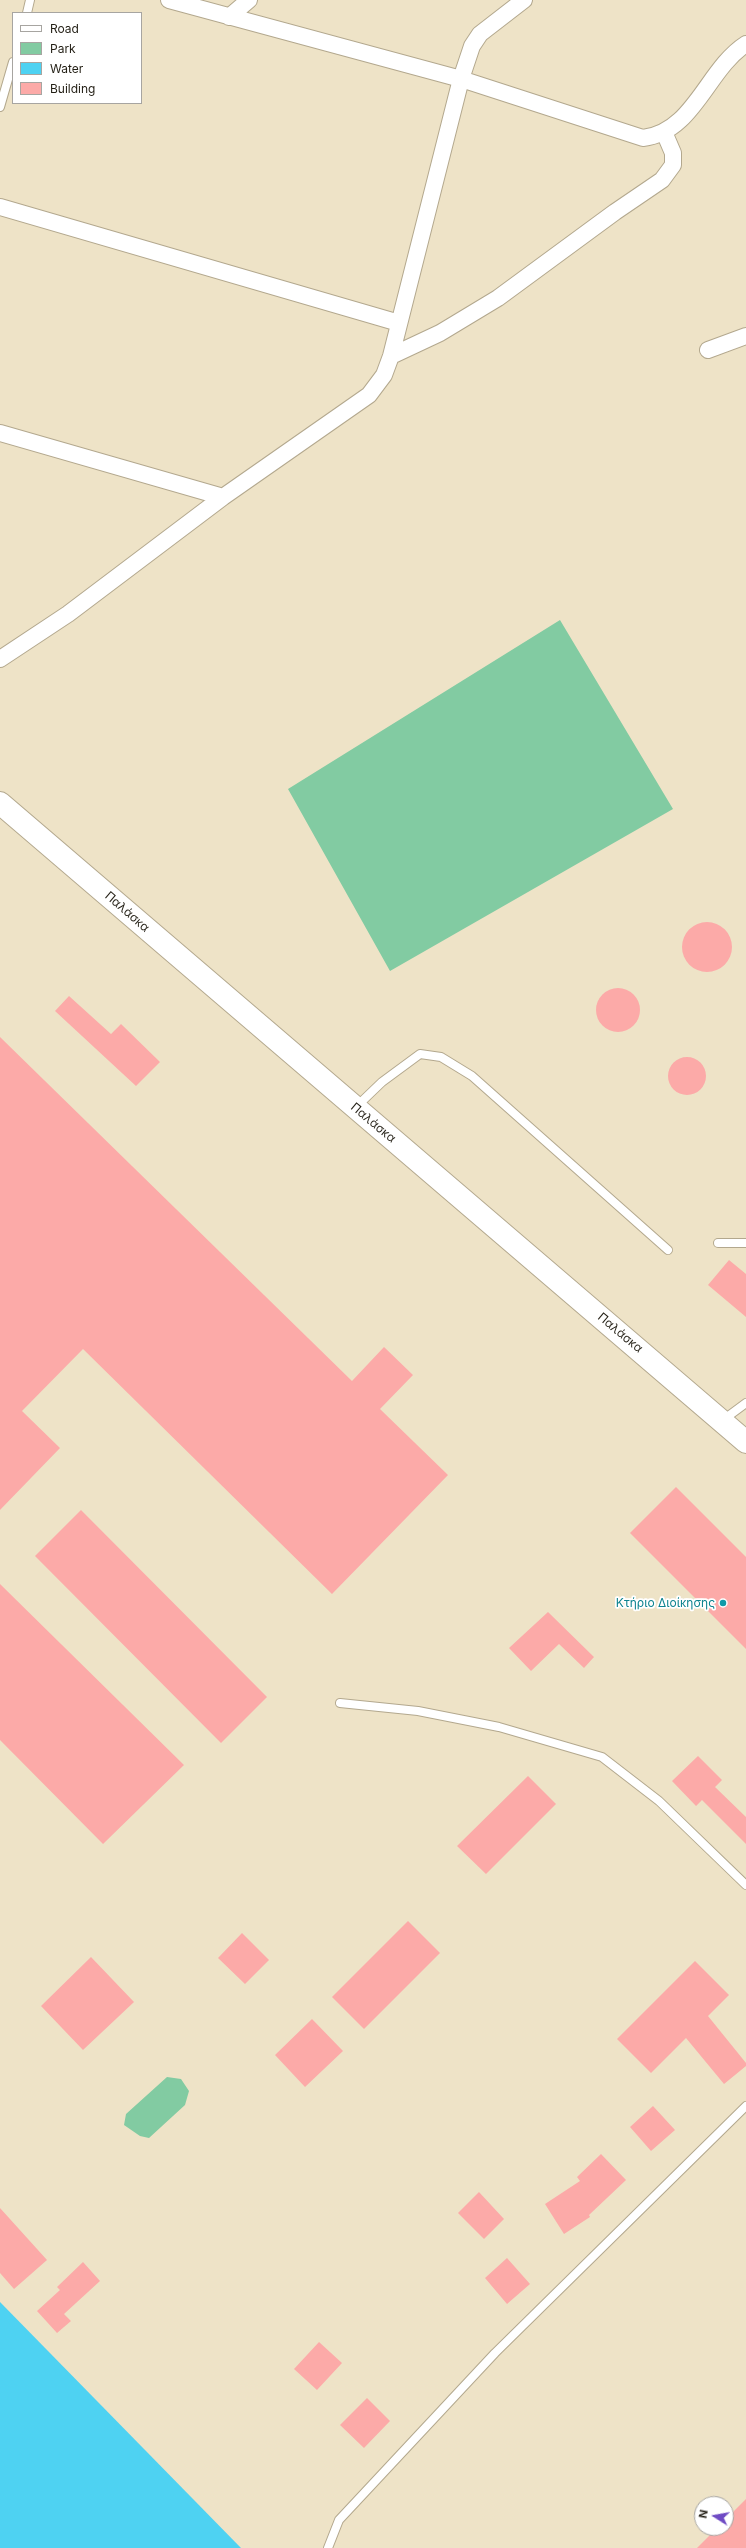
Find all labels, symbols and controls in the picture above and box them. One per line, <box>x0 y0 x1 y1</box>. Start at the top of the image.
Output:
legend <box>12 12 142 104</box>
text: Road <box>50 21 79 36</box>
text: Park <box>50 41 76 56</box>
text: Water <box>50 61 83 76</box>
text: Building <box>50 81 95 96</box>
street label: Παλάσκα <box>102 889 152 935</box>
street label: Παλάσκα <box>348 1100 398 1146</box>
street label: Παλάσκα <box>595 1310 645 1356</box>
place label: Κτήριο Διοίκησης <box>616 1596 715 1610</box>
marker: Κτήριο Διοίκησης <box>718 1598 728 1608</box>
north arrow <box>694 2496 734 2536</box>
text: N <box>696 2508 711 2519</box>

